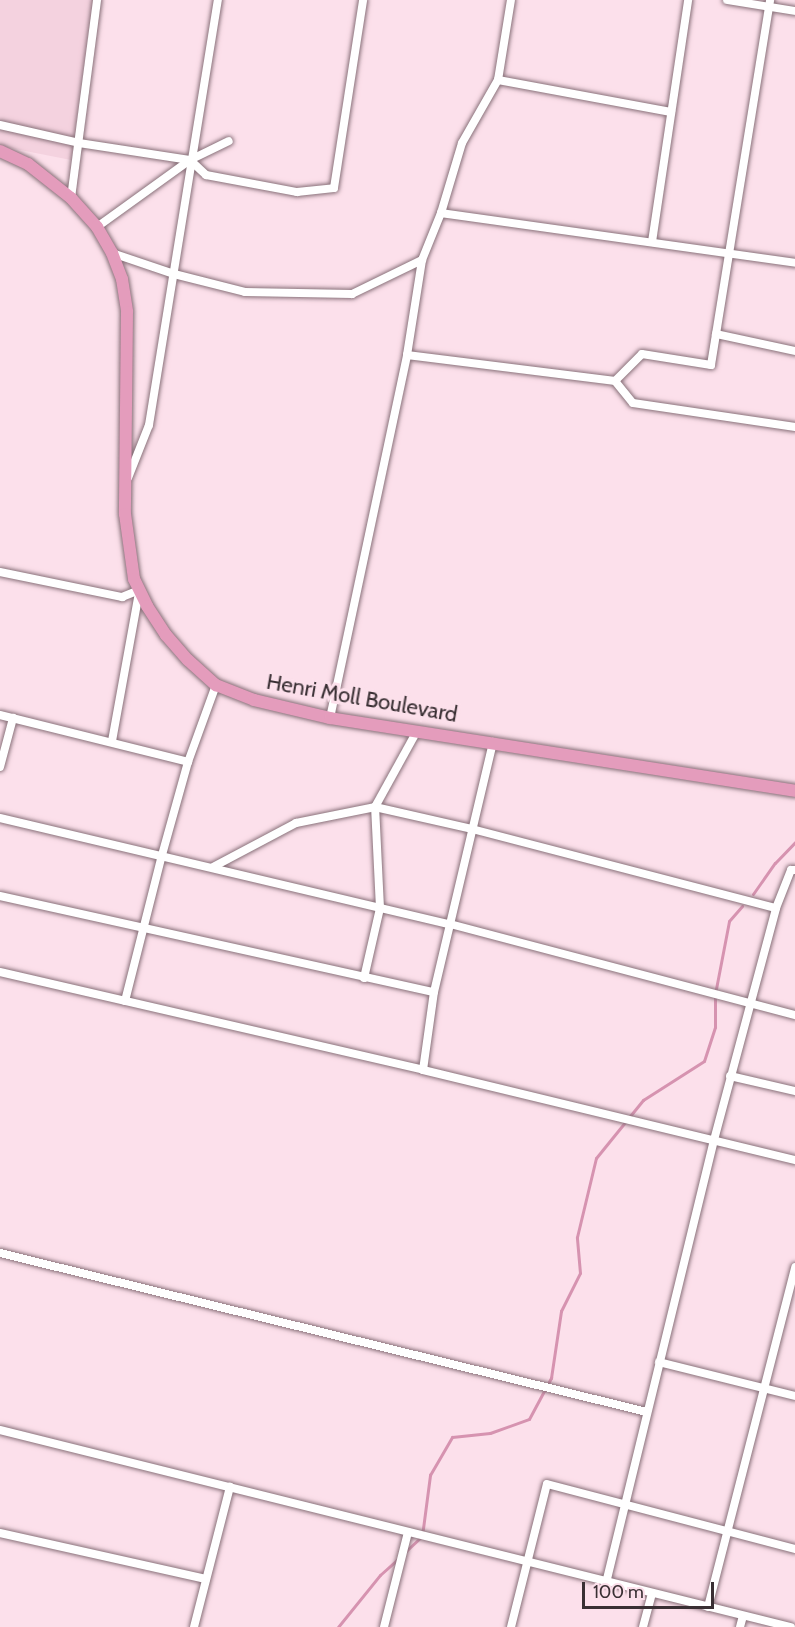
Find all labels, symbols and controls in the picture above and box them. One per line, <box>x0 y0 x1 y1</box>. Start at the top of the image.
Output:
street label: Henri Moll Boulevard <box>264 668 460 728</box>
scale bar <box>585 1570 717 1608</box>
text: 100 m <box>593 1581 644 1603</box>

